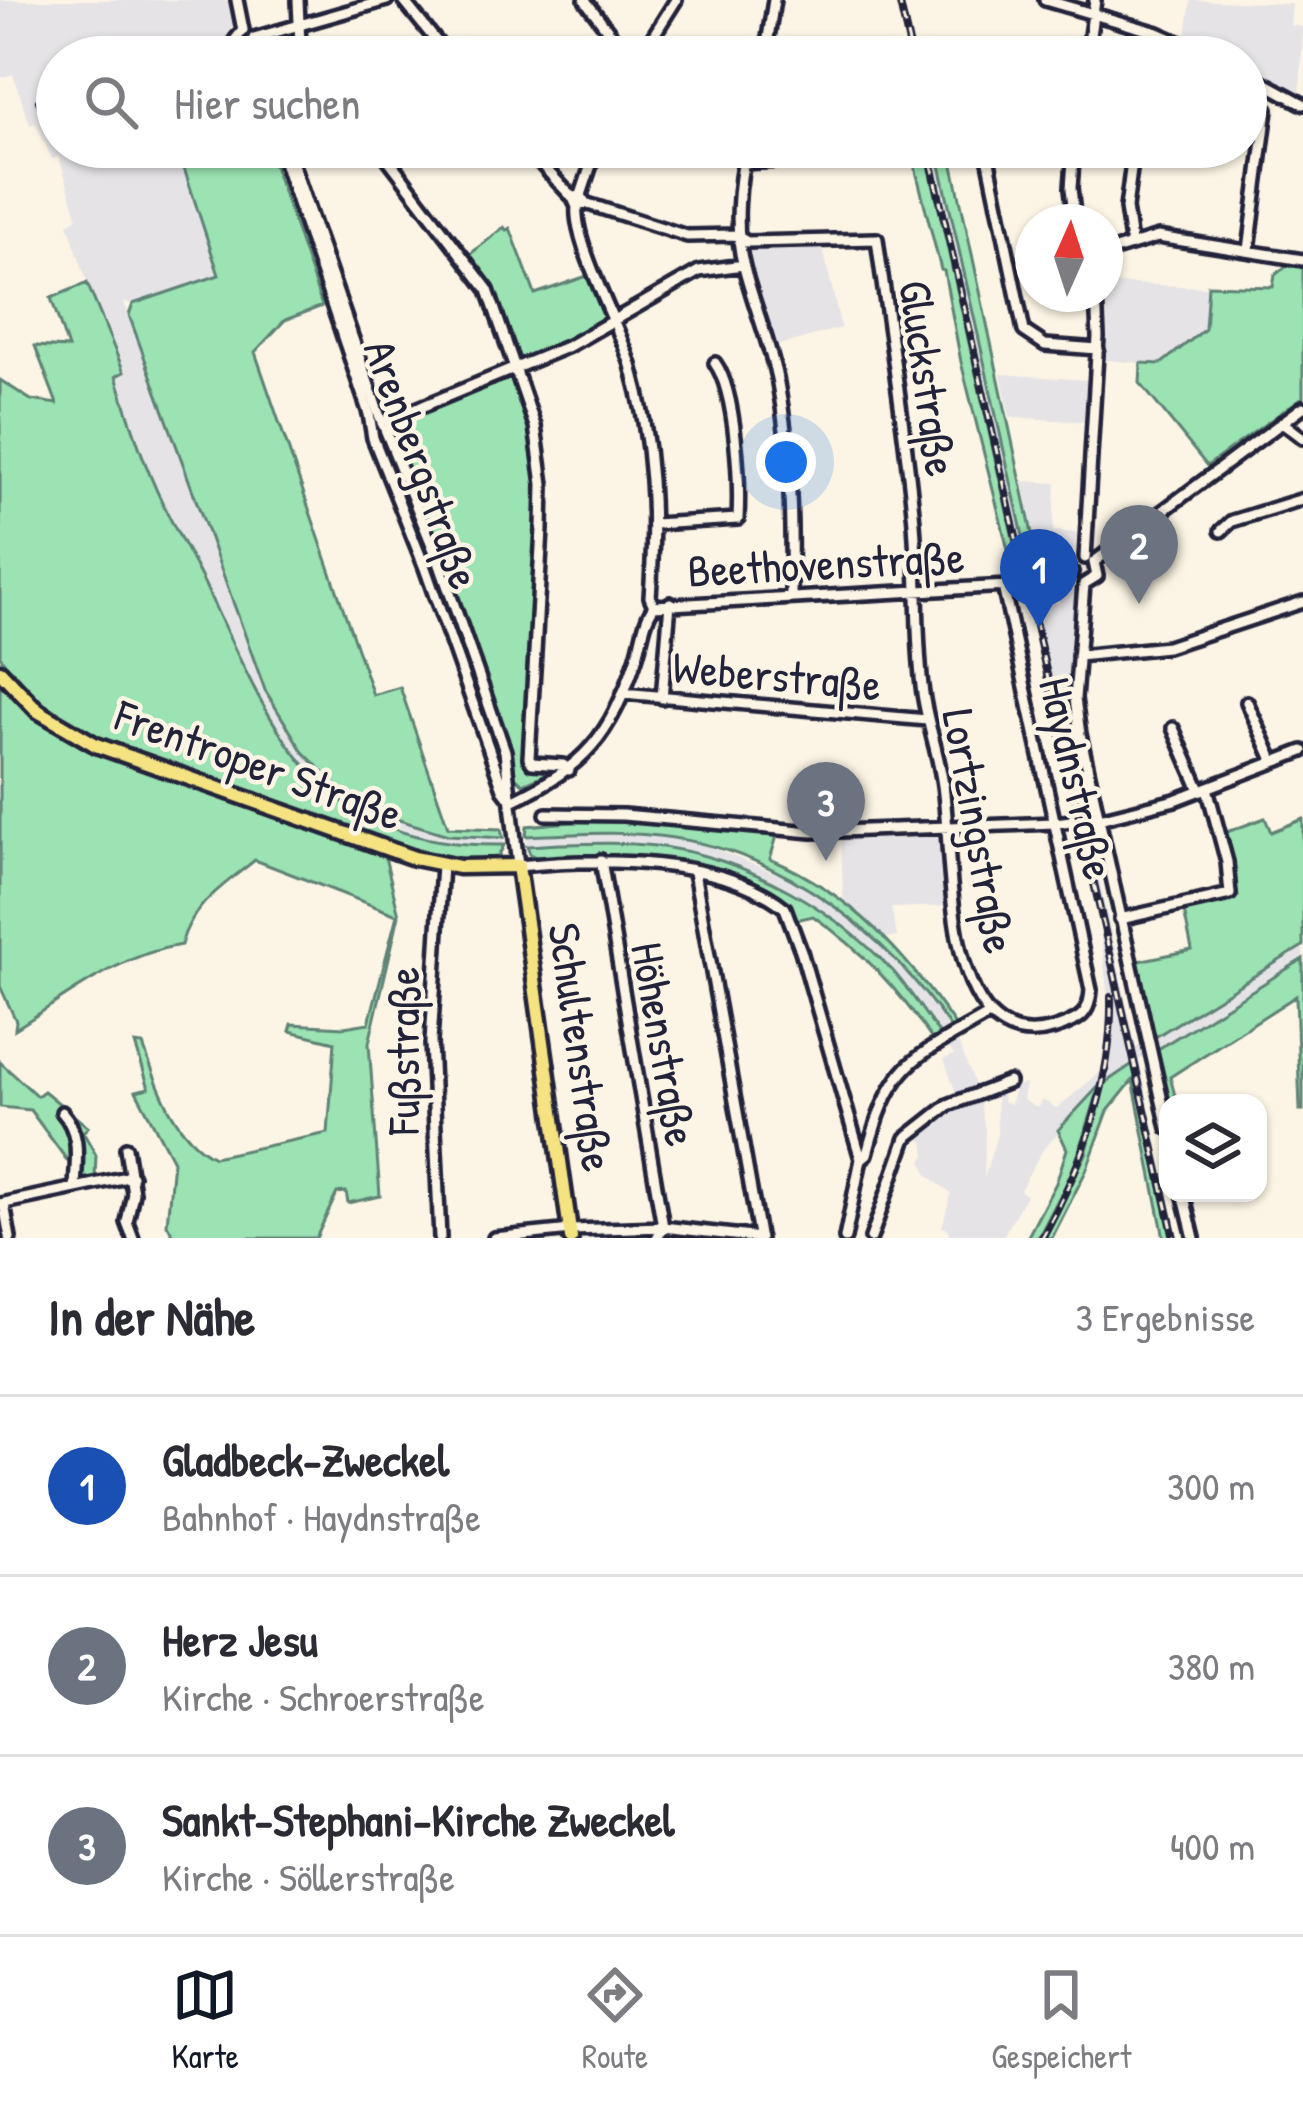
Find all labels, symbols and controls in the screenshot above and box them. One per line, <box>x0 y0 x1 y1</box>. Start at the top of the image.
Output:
search box <box>36 36 1267 168</box>
icon: search <box>78 69 144 135</box>
text: Hier suchen <box>174 72 361 133</box>
north arrow <box>1015 204 1123 312</box>
street label: Gluckstraße <box>885 276 973 480</box>
street label: Arenbergstraße <box>350 331 496 597</box>
your location <box>756 432 816 492</box>
pin: 2 <box>1100 505 1178 604</box>
street label: Beethovenstraße <box>686 525 966 601</box>
pin: 1 <box>1000 529 1078 628</box>
street label: Weberstraße <box>670 636 884 714</box>
street label: Haydnstraße <box>1025 671 1131 885</box>
street label: Frentroper Straße <box>106 684 411 844</box>
street label: Lortzingstraße <box>929 704 1031 958</box>
pin: 3 <box>787 762 865 861</box>
street label: Schultenstraße <box>534 919 630 1175</box>
street label: Höhenstraße <box>617 937 713 1151</box>
street label: Fußstraße <box>372 967 433 1136</box>
map controls <box>1159 1094 1267 1202</box>
button: layers <box>1159 1094 1267 1202</box>
text: In der Nähe <box>48 1282 255 1351</box>
text: 3 Ergebnisse <box>1075 1290 1255 1343</box>
text: Gladbeck-Zweckel <box>162 1429 449 1490</box>
text: 1 <box>80 1459 94 1512</box>
text: 300 m <box>1167 1459 1255 1512</box>
text: Bahnhof · Haydnstraße <box>162 1490 481 1543</box>
text: Herz Jesu <box>162 1609 318 1670</box>
text: 2 <box>78 1639 96 1692</box>
text: 380 m <box>1168 1639 1255 1692</box>
text: Kirche · Schroerstraße <box>162 1670 485 1723</box>
text: Sankt-Stephani-Kirche Zweckel <box>162 1789 675 1850</box>
text: 3 <box>78 1819 96 1872</box>
text: 400 m <box>1170 1819 1255 1872</box>
text: Kirche · Söllerstraße <box>162 1850 455 1903</box>
tab: Karte <box>172 1962 239 2078</box>
tab: Route <box>582 1962 648 2078</box>
tab: Gespeichert <box>991 1962 1131 2078</box>

